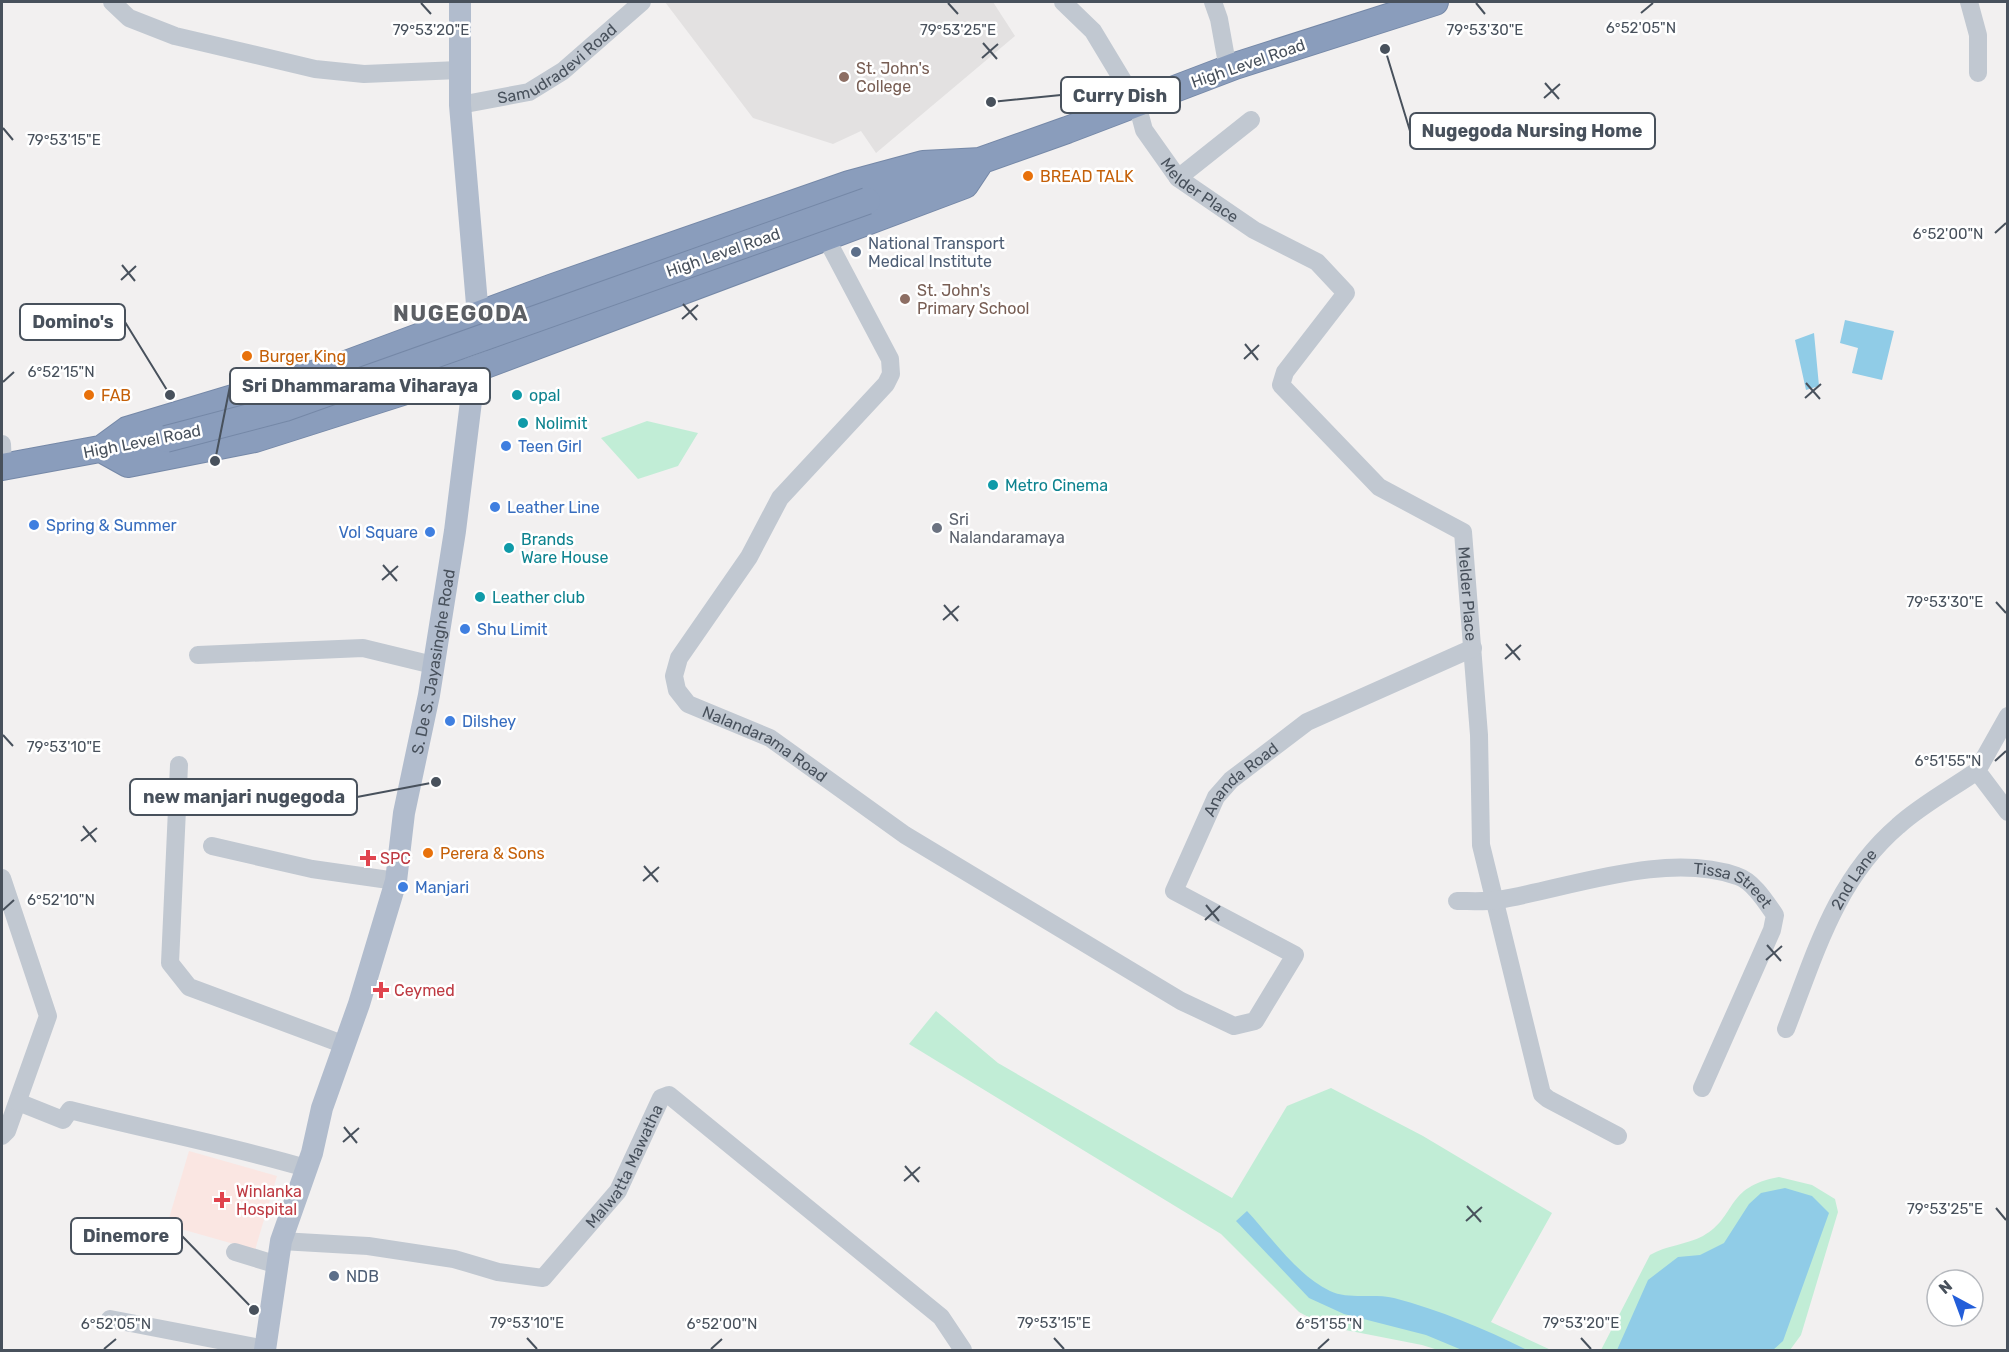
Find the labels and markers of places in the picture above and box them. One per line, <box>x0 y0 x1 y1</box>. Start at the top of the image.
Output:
place label: St. John's College <box>856 59 930 96</box>
marker: St. John's College <box>837 70 851 84</box>
callout: Curry Dish <box>1061 77 1180 113</box>
callout: Nugegoda Nursing Home <box>1410 113 1655 149</box>
place label: BREAD TALK <box>1040 167 1134 186</box>
marker: BREAD TALK <box>1021 169 1035 183</box>
place label: National Transport Medical Institute <box>868 234 1005 271</box>
marker: National Transport Medical Institute <box>849 245 863 259</box>
place label: St. John's Primary School <box>917 281 1029 318</box>
marker: St. John's Primary School <box>898 292 912 306</box>
callout: Domino's <box>20 304 125 340</box>
place label: Burger King <box>259 347 346 366</box>
marker: Burger King <box>240 349 254 363</box>
callout: Sri Dhammarama Viharaya <box>230 368 490 404</box>
place label: FAB <box>101 386 131 405</box>
place label: opal <box>529 386 560 405</box>
marker: FAB <box>82 388 96 402</box>
marker: opal <box>510 388 524 402</box>
place label: Nolimit <box>535 414 587 433</box>
marker: Nolimit <box>516 416 530 430</box>
place label: Teen Girl <box>518 437 582 456</box>
marker: Teen Girl <box>499 439 513 453</box>
place label: Metro Cinema <box>1005 476 1108 495</box>
marker: Metro Cinema <box>986 478 1000 492</box>
place label: Leather Line <box>507 498 600 517</box>
marker: Leather Line <box>488 500 502 514</box>
place label: Sri Nalandaramaya <box>949 510 1065 547</box>
place label: Spring & Summer <box>46 516 177 535</box>
marker: Spring & Summer <box>27 518 41 532</box>
marker: Sri Nalandaramaya <box>930 521 944 535</box>
place label: Vol Square <box>339 523 418 542</box>
marker: Vol Square <box>423 525 437 539</box>
place label: Brands Ware House <box>521 530 608 567</box>
marker: Brands Ware House <box>502 541 516 555</box>
place label: Leather club <box>492 588 585 607</box>
marker: Leather club <box>473 590 487 604</box>
place label: Shu Limit <box>477 620 547 639</box>
marker: Shu Limit <box>458 622 472 636</box>
place label: Dilshey <box>462 712 516 731</box>
marker: Dilshey <box>443 714 457 728</box>
callout: new manjari nugegoda <box>130 779 357 815</box>
place label: Perera & Sons <box>440 844 545 863</box>
marker: Perera & Sons <box>421 846 435 860</box>
place label: SPC <box>380 849 411 868</box>
marker: SPC <box>361 851 375 865</box>
place label: Manjari <box>415 878 469 897</box>
marker: Manjari <box>396 880 410 894</box>
marker: Ceymed <box>372 981 390 999</box>
place label: Ceymed <box>394 981 455 1000</box>
place label: Winlanka Hospital <box>236 1182 302 1219</box>
marker: Winlanka Hospital <box>213 1191 231 1209</box>
callout: Dinemore <box>71 1218 182 1254</box>
place label: NDB <box>346 1267 379 1286</box>
marker: NDB <box>327 1269 341 1283</box>

